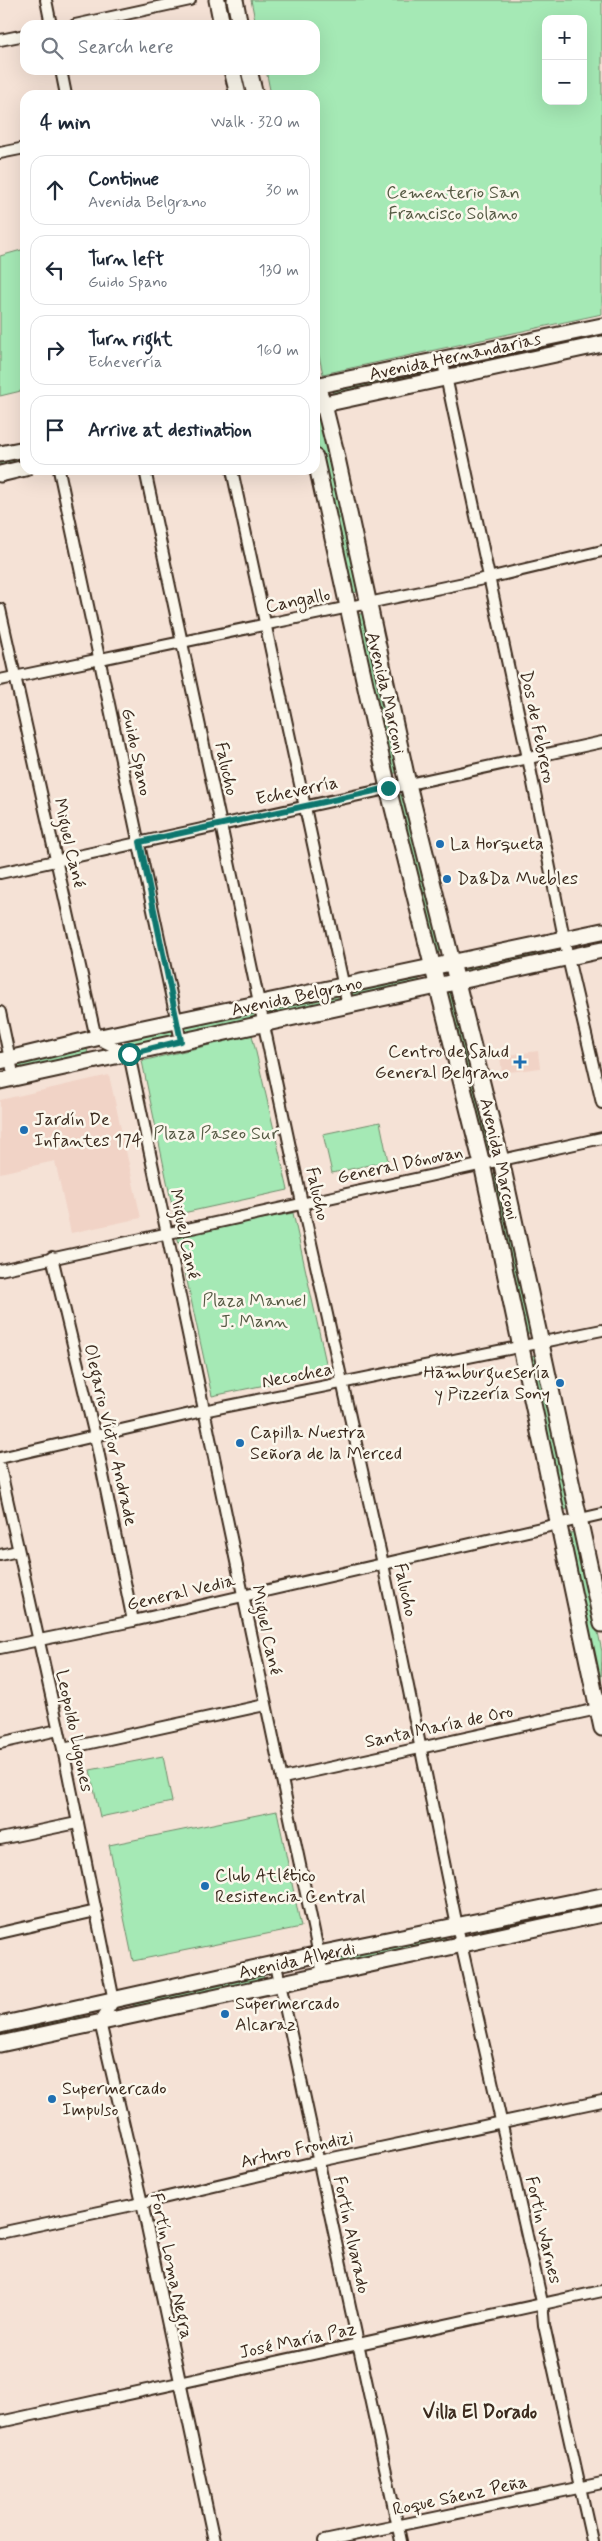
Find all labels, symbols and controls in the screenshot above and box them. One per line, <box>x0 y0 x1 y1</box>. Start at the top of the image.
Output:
map controls <box>542 15 587 105</box>
button: + <box>542 15 587 60</box>
search box <box>20 20 320 75</box>
icon: search <box>38 34 66 62</box>
text: Search here <box>78 35 174 60</box>
button: − <box>542 60 587 105</box>
text: 4 min <box>40 109 91 137</box>
text: Walk · 320 m <box>211 112 300 133</box>
text: Continue <box>88 167 159 192</box>
icon: ahead <box>41 176 69 204</box>
text: 30 m <box>266 180 299 201</box>
park label: Cementerio San Francisco Solano <box>386 181 520 226</box>
text: Avenida Belgrano <box>88 192 207 213</box>
text: Turn left <box>88 247 164 272</box>
icon: left <box>41 256 69 284</box>
text: 130 m <box>258 260 299 281</box>
text: Guido Spano <box>88 272 167 293</box>
text: Turn right <box>88 327 172 352</box>
street label: Avenida Hernandarias <box>367 327 543 387</box>
icon: right <box>41 336 69 364</box>
text: 160 m <box>256 340 299 361</box>
text: Echeverría <box>88 352 162 373</box>
icon: arrive <box>41 416 69 444</box>
text: Arrive at destination <box>88 418 252 443</box>
street label: Cangallo <box>264 583 333 620</box>
street label: Avenida Marconi <box>360 630 412 756</box>
street label: Dos de Febrero <box>513 669 561 785</box>
street label: Guido Spano <box>115 706 157 798</box>
street label: Falucho <box>209 740 243 798</box>
street label: Echeverría <box>254 771 340 811</box>
route end <box>377 777 400 800</box>
street label: Miguel Cané <box>45 796 91 891</box>
place label: La Horqueta <box>450 832 544 856</box>
marker: La Horqueta <box>434 838 446 850</box>
place label: Da&Da Muebles <box>457 867 578 891</box>
marker: Da&Da Muebles <box>441 873 453 885</box>
street label: Avenida Belgrano <box>229 971 365 1024</box>
place label: Centro de Salud General Belgrano <box>375 1040 509 1085</box>
route start <box>118 1043 141 1066</box>
marker: Centro de Salud General Belgrano <box>513 1055 527 1069</box>
street label: Avenida Marconi <box>473 1096 525 1222</box>
place label: Jardín De Infantes 174 <box>34 1108 142 1153</box>
park label: Plaza Paseo Sur <box>153 1122 279 1146</box>
marker: Jardín De Infantes 174 <box>18 1124 30 1136</box>
street label: General Dónovan <box>335 1140 465 1190</box>
street label: Falucho <box>300 1165 334 1223</box>
street label: Miguel Cané <box>161 1187 205 1281</box>
park label: Plaza Manuel J. Mann <box>202 1289 306 1334</box>
street label: Olegario Víctor Andrade <box>75 1342 143 1529</box>
street label: Necochea <box>260 1357 334 1395</box>
place label: Hamburguesería y Pizzería Sony <box>424 1361 550 1406</box>
marker: Hamburguesería y Pizzería Sony <box>554 1377 566 1389</box>
place label: Capilla Nuestra Señora de la Merced <box>250 1421 402 1466</box>
marker: Capilla Nuestra Señora de la Merced <box>234 1437 246 1449</box>
street label: Falucho <box>388 1561 422 1619</box>
street label: General Vedia <box>124 1569 238 1617</box>
street label: Miguel Cané <box>243 1583 287 1677</box>
street label: Leopoldo Lugones <box>48 1668 99 1795</box>
street label: Santa María de Oro <box>363 1700 515 1754</box>
place label: Club Atlético Resistencia Central <box>215 1864 365 1909</box>
marker: Club Atlético Resistencia Central <box>199 1880 211 1892</box>
street label: Avenida Alberdi <box>236 1937 358 1985</box>
place label: Supermercado Alcaraz <box>235 1992 340 2037</box>
marker: Supermercado Alcaraz <box>219 2008 231 2020</box>
place label: Supermercado Impulso <box>62 2077 167 2122</box>
marker: Supermercado Impulso <box>46 2093 58 2105</box>
street label: Arturo Frondizi <box>238 2125 356 2175</box>
street label: Fortín Alvarado <box>327 2174 375 2296</box>
street label: Fortín Warnes <box>519 2174 567 2286</box>
street label: Fortín Loma Negra <box>142 2191 198 2342</box>
street label: José María Paz <box>237 2317 359 2365</box>
district label: Villa El Dorado <box>423 2400 537 2425</box>
street label: Roque Sáenz Peña <box>390 2470 530 2522</box>

